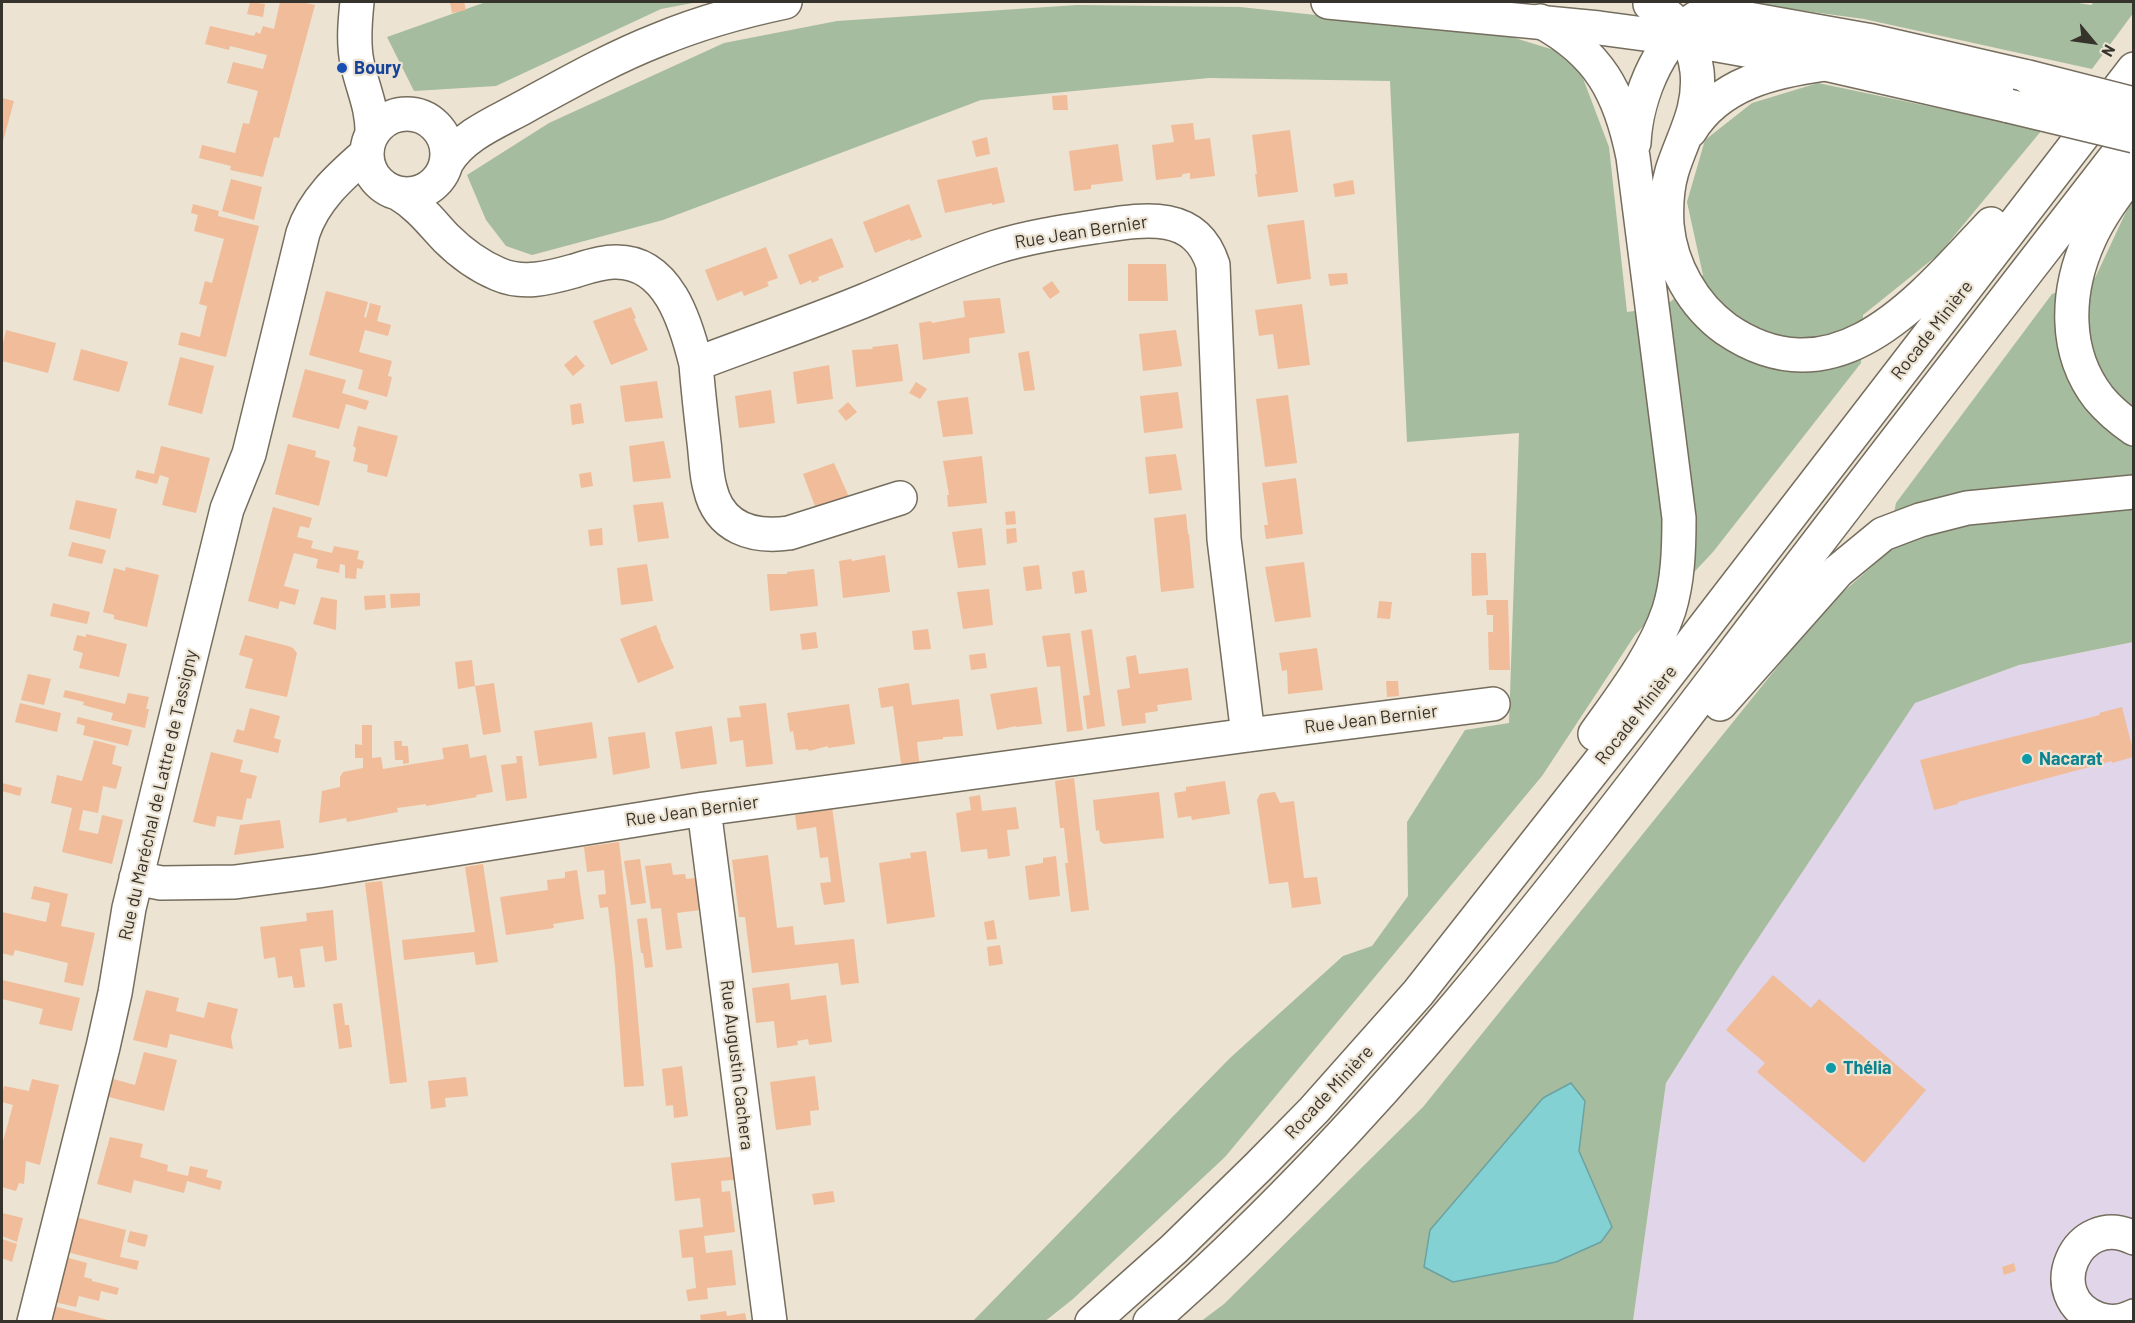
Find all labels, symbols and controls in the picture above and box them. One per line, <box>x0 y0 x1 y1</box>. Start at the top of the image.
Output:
north arrow <box>2063 12 2123 72</box>
text: N <box>2098 42 2120 60</box>
place label: Boury <box>354 57 401 79</box>
marker: Boury <box>335 61 349 75</box>
street label: Rue Jean Bernier <box>1013 211 1149 253</box>
street label: Rocade Minière <box>1887 276 1977 384</box>
street label: Rue du Maréchal de Lattre de Tassigny <box>114 648 202 942</box>
street label: Rocade Minière <box>1591 661 1681 769</box>
street label: Rue Jean Bernier <box>1303 700 1439 738</box>
place label: Nacarat <box>2039 748 2103 770</box>
marker: Nacarat <box>2020 752 2034 766</box>
street label: Rue Jean Bernier <box>624 791 760 831</box>
street label: Rue Augustin Cachera <box>716 979 758 1151</box>
street label: Rocade Minière <box>1280 1041 1378 1143</box>
place label: Thélia <box>1843 1057 1892 1079</box>
marker: Thélia <box>1824 1061 1838 1075</box>

